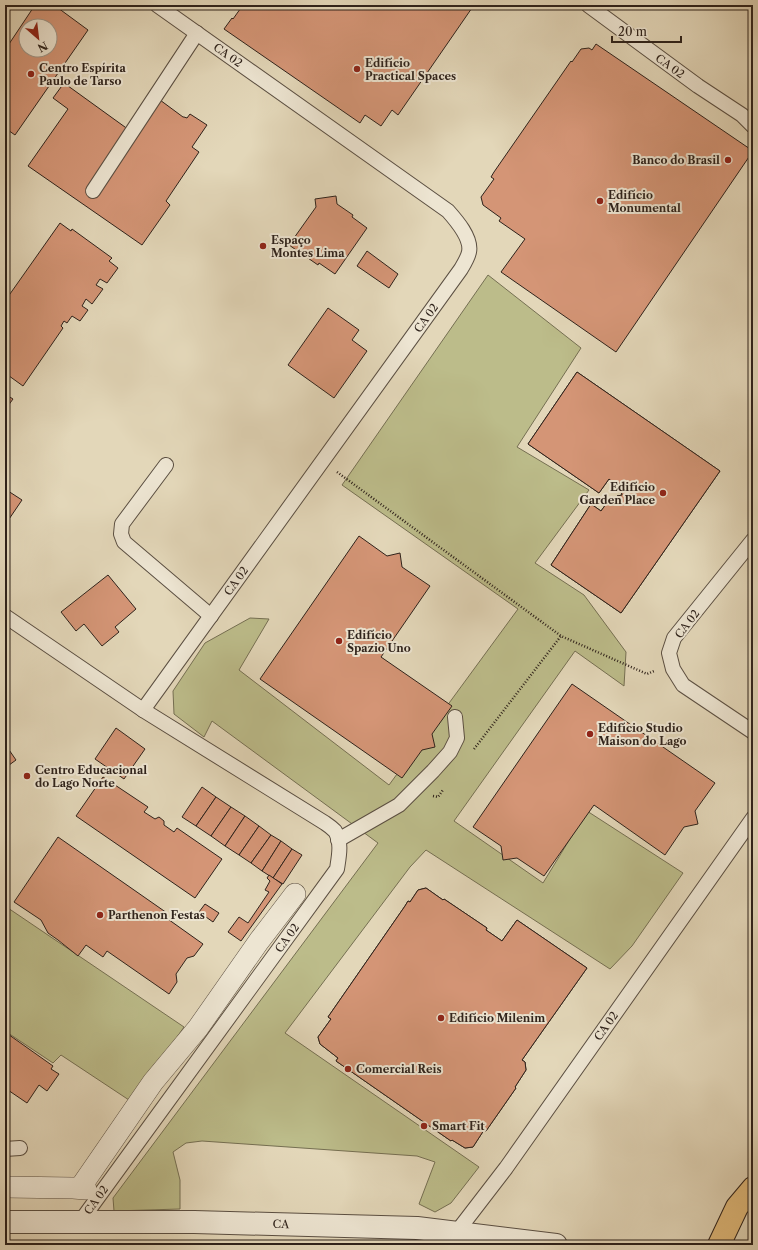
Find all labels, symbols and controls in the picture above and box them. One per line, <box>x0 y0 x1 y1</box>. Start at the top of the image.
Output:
north arrow <box>18 18 58 58</box>
scale bar <box>612 18 681 44</box>
text: 20 m <box>618 24 647 39</box>
text: N <box>35 38 50 55</box>
street label: CA 02 <box>211 40 245 70</box>
street label: CA 02 <box>653 51 687 81</box>
place label: Edifício Practical Spaces <box>365 56 456 83</box>
place label: Centro Espírita Paulo de Tarso <box>39 61 126 88</box>
marker: Edifício Practical Spaces <box>352 64 362 74</box>
marker: Centro Espírita Paulo de Tarso <box>26 69 36 79</box>
place label: Banco do Brasil <box>632 153 720 167</box>
marker: Banco do Brasil <box>723 155 733 165</box>
place label: Edifício Monumental <box>608 188 681 215</box>
marker: Edifício Monumental <box>595 196 605 206</box>
place label: Espaço Montes Lima <box>271 233 345 260</box>
marker: Espaço Montes Lima <box>258 241 268 251</box>
street label: CA 02 <box>411 301 441 335</box>
place label: Edifício Garden Place <box>579 480 655 507</box>
marker: Edifício Garden Place <box>658 488 668 498</box>
street label: CA 02 <box>221 564 251 598</box>
street label: CA 02 <box>672 607 702 641</box>
place label: Edifício Spazio Uno <box>347 628 411 655</box>
marker: Edifício Spazio Uno <box>334 636 344 646</box>
place label: Edifício Studio Maison do Lago <box>598 721 687 748</box>
marker: Edifício Studio Maison do Lago <box>585 729 595 739</box>
place label: Centro Educacional do Lago Norte <box>35 763 147 790</box>
marker: Centro Educacional do Lago Norte <box>22 771 32 781</box>
place label: Parthenon Festas <box>108 908 205 922</box>
marker: Parthenon Festas <box>95 910 105 920</box>
street label: CA 02 <box>272 921 302 955</box>
street label: CA 02 <box>591 1009 621 1043</box>
place label: Edifício Milenim <box>449 1011 545 1025</box>
marker: Edifício Milenim <box>436 1013 446 1023</box>
place label: Comercial Reis <box>356 1062 442 1076</box>
marker: Comercial Reis <box>343 1064 353 1074</box>
place label: Smart Fit <box>432 1119 485 1133</box>
marker: Smart Fit <box>419 1121 429 1131</box>
street label: CA 02 <box>81 1183 111 1217</box>
street label: CA <box>272 1217 290 1231</box>

